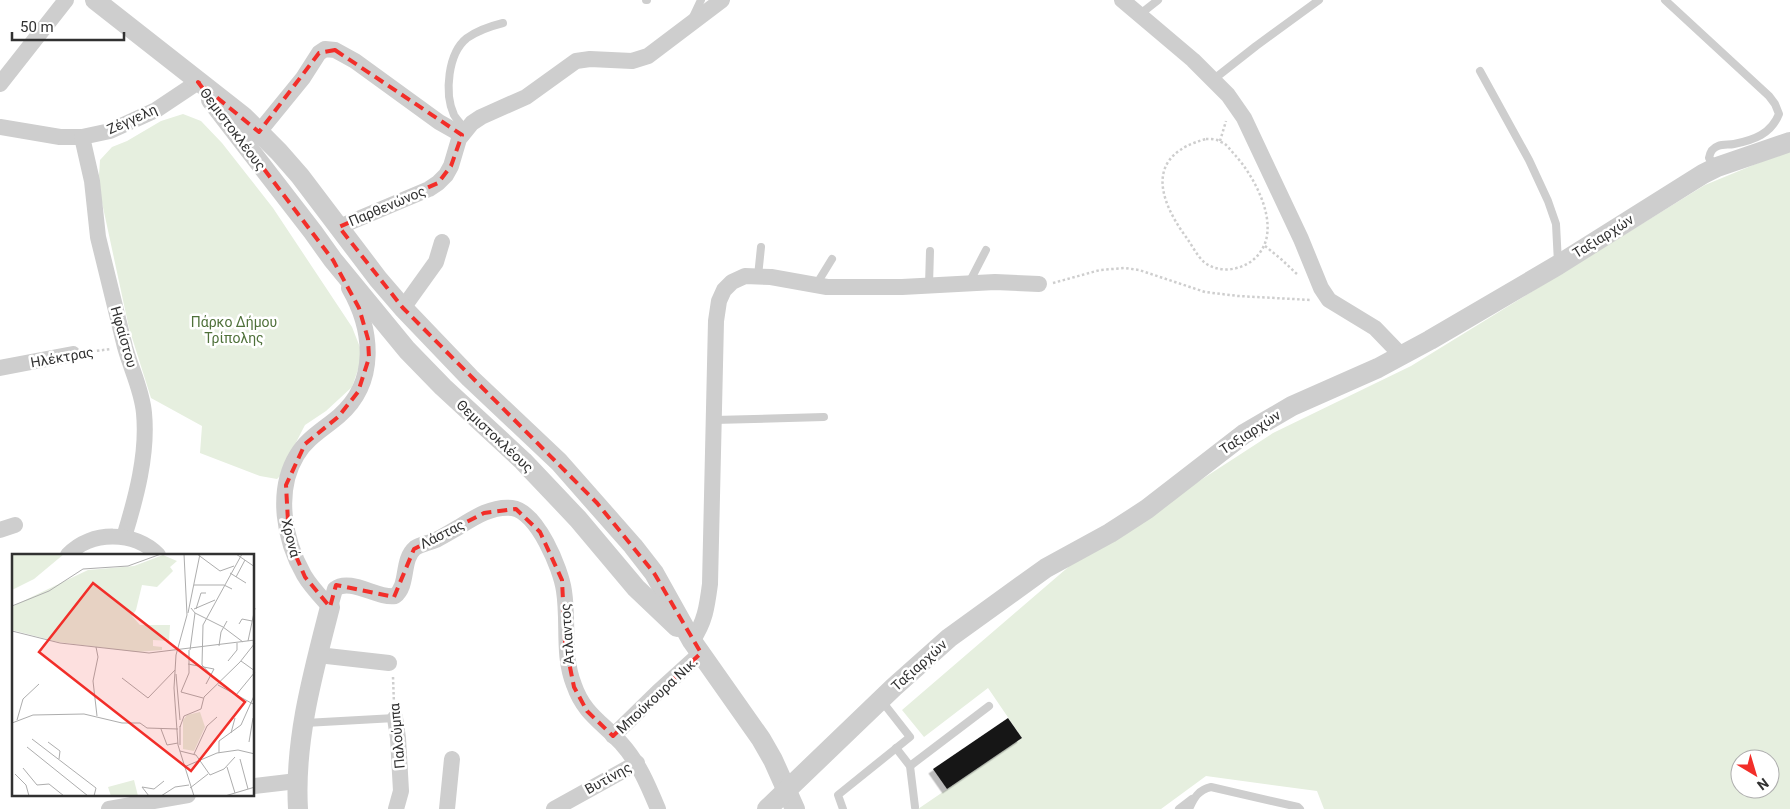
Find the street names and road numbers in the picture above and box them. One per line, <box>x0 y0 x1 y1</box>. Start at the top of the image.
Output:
street label: Θεμιστοκλέους <box>197 85 269 173</box>
street label: Ζέγγελη <box>104 101 160 137</box>
street label: Παρθενώνος <box>346 183 428 229</box>
street label: Ταξιαρχών <box>1570 211 1637 261</box>
street label: Ηφαίστου <box>107 304 140 370</box>
street label: Ηλέκτρας <box>29 344 95 370</box>
street label: Θεμιστοκλέους <box>453 396 537 476</box>
street label: Ταξιαρχών <box>1217 406 1283 457</box>
street label: Λάστας <box>417 516 467 552</box>
street label: Χρονά <box>278 517 304 559</box>
street label: Άτλαντος <box>557 603 577 665</box>
street label: Ταξιαρχών <box>888 636 950 694</box>
street label: Μπούκουρα Νικ. <box>613 653 701 737</box>
street label: Παλούμπα <box>386 703 408 769</box>
street label: Βυτίνης <box>582 759 634 797</box>

